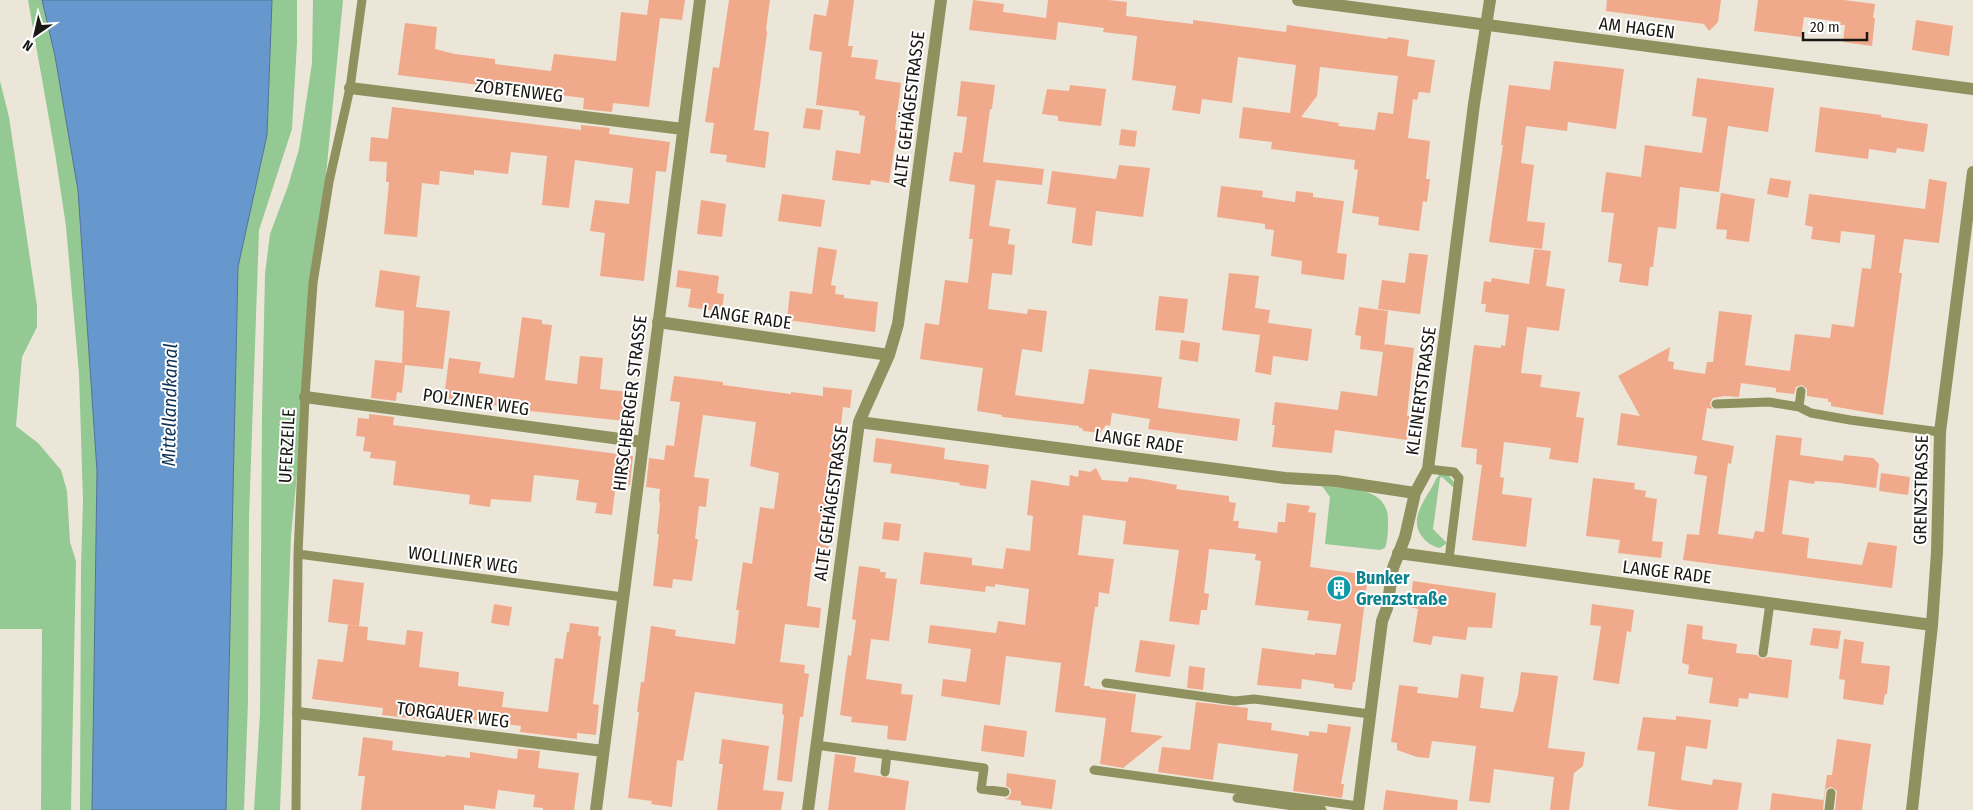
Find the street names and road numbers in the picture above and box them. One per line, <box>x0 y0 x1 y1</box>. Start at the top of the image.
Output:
street label: AM HAGEN <box>1598 12 1676 44</box>
street label: ALTE GEHÄGESTRASSE <box>889 30 929 188</box>
street label: ZOBTENWEG <box>474 75 564 107</box>
street label: LANGE RADE <box>701 300 793 334</box>
street label: HIRSCHBERGER STRASSE <box>608 314 652 492</box>
street label: KLEINERTSTRASSE <box>1401 325 1441 457</box>
street label: POLZINER WEG <box>421 384 531 420</box>
street label: UFERZEILE <box>274 408 300 484</box>
street label: ALTE GEHÄGESTRASSE <box>809 424 853 582</box>
street label: LANGE RADE <box>1093 424 1185 458</box>
street label: GRENZSTRASSE <box>1909 435 1933 545</box>
street label: WOLLINER WEG <box>407 541 519 579</box>
street label: LANGE RADE <box>1621 556 1713 588</box>
street label: TORGAUER WEG <box>395 697 511 733</box>

